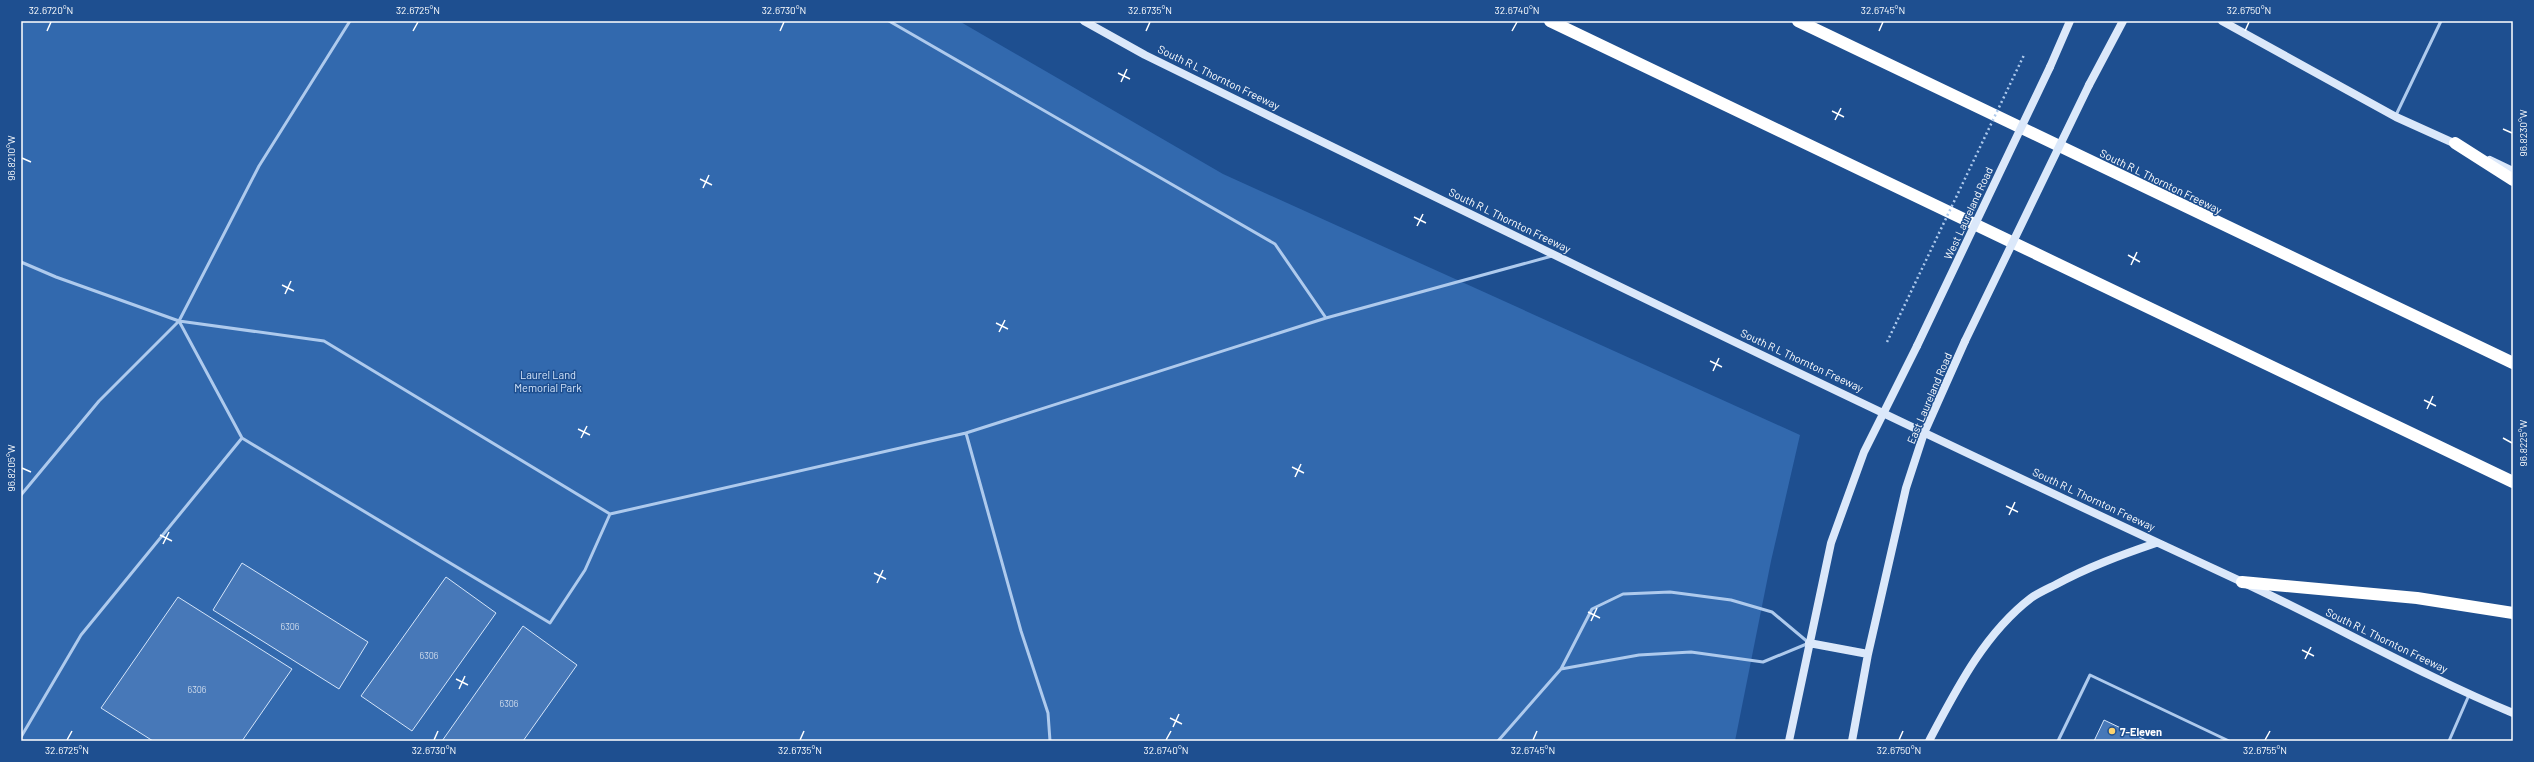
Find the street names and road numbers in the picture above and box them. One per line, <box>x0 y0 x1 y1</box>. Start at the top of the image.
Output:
street label: South R L Thornton Freeway <box>1156 42 1282 112</box>
street label: South R L Thornton Freeway <box>2098 146 2224 216</box>
street label: West Laureland Road <box>1941 165 1995 261</box>
street label: South R L Thornton Freeway <box>1447 185 1573 255</box>
street label: South R L Thornton Freeway <box>1739 326 1865 394</box>
street label: East Laureland Road <box>1904 350 1954 446</box>
street label: South R L Thornton Freeway <box>2031 465 2157 533</box>
street label: South R L Thornton Freeway <box>2324 605 2450 675</box>

